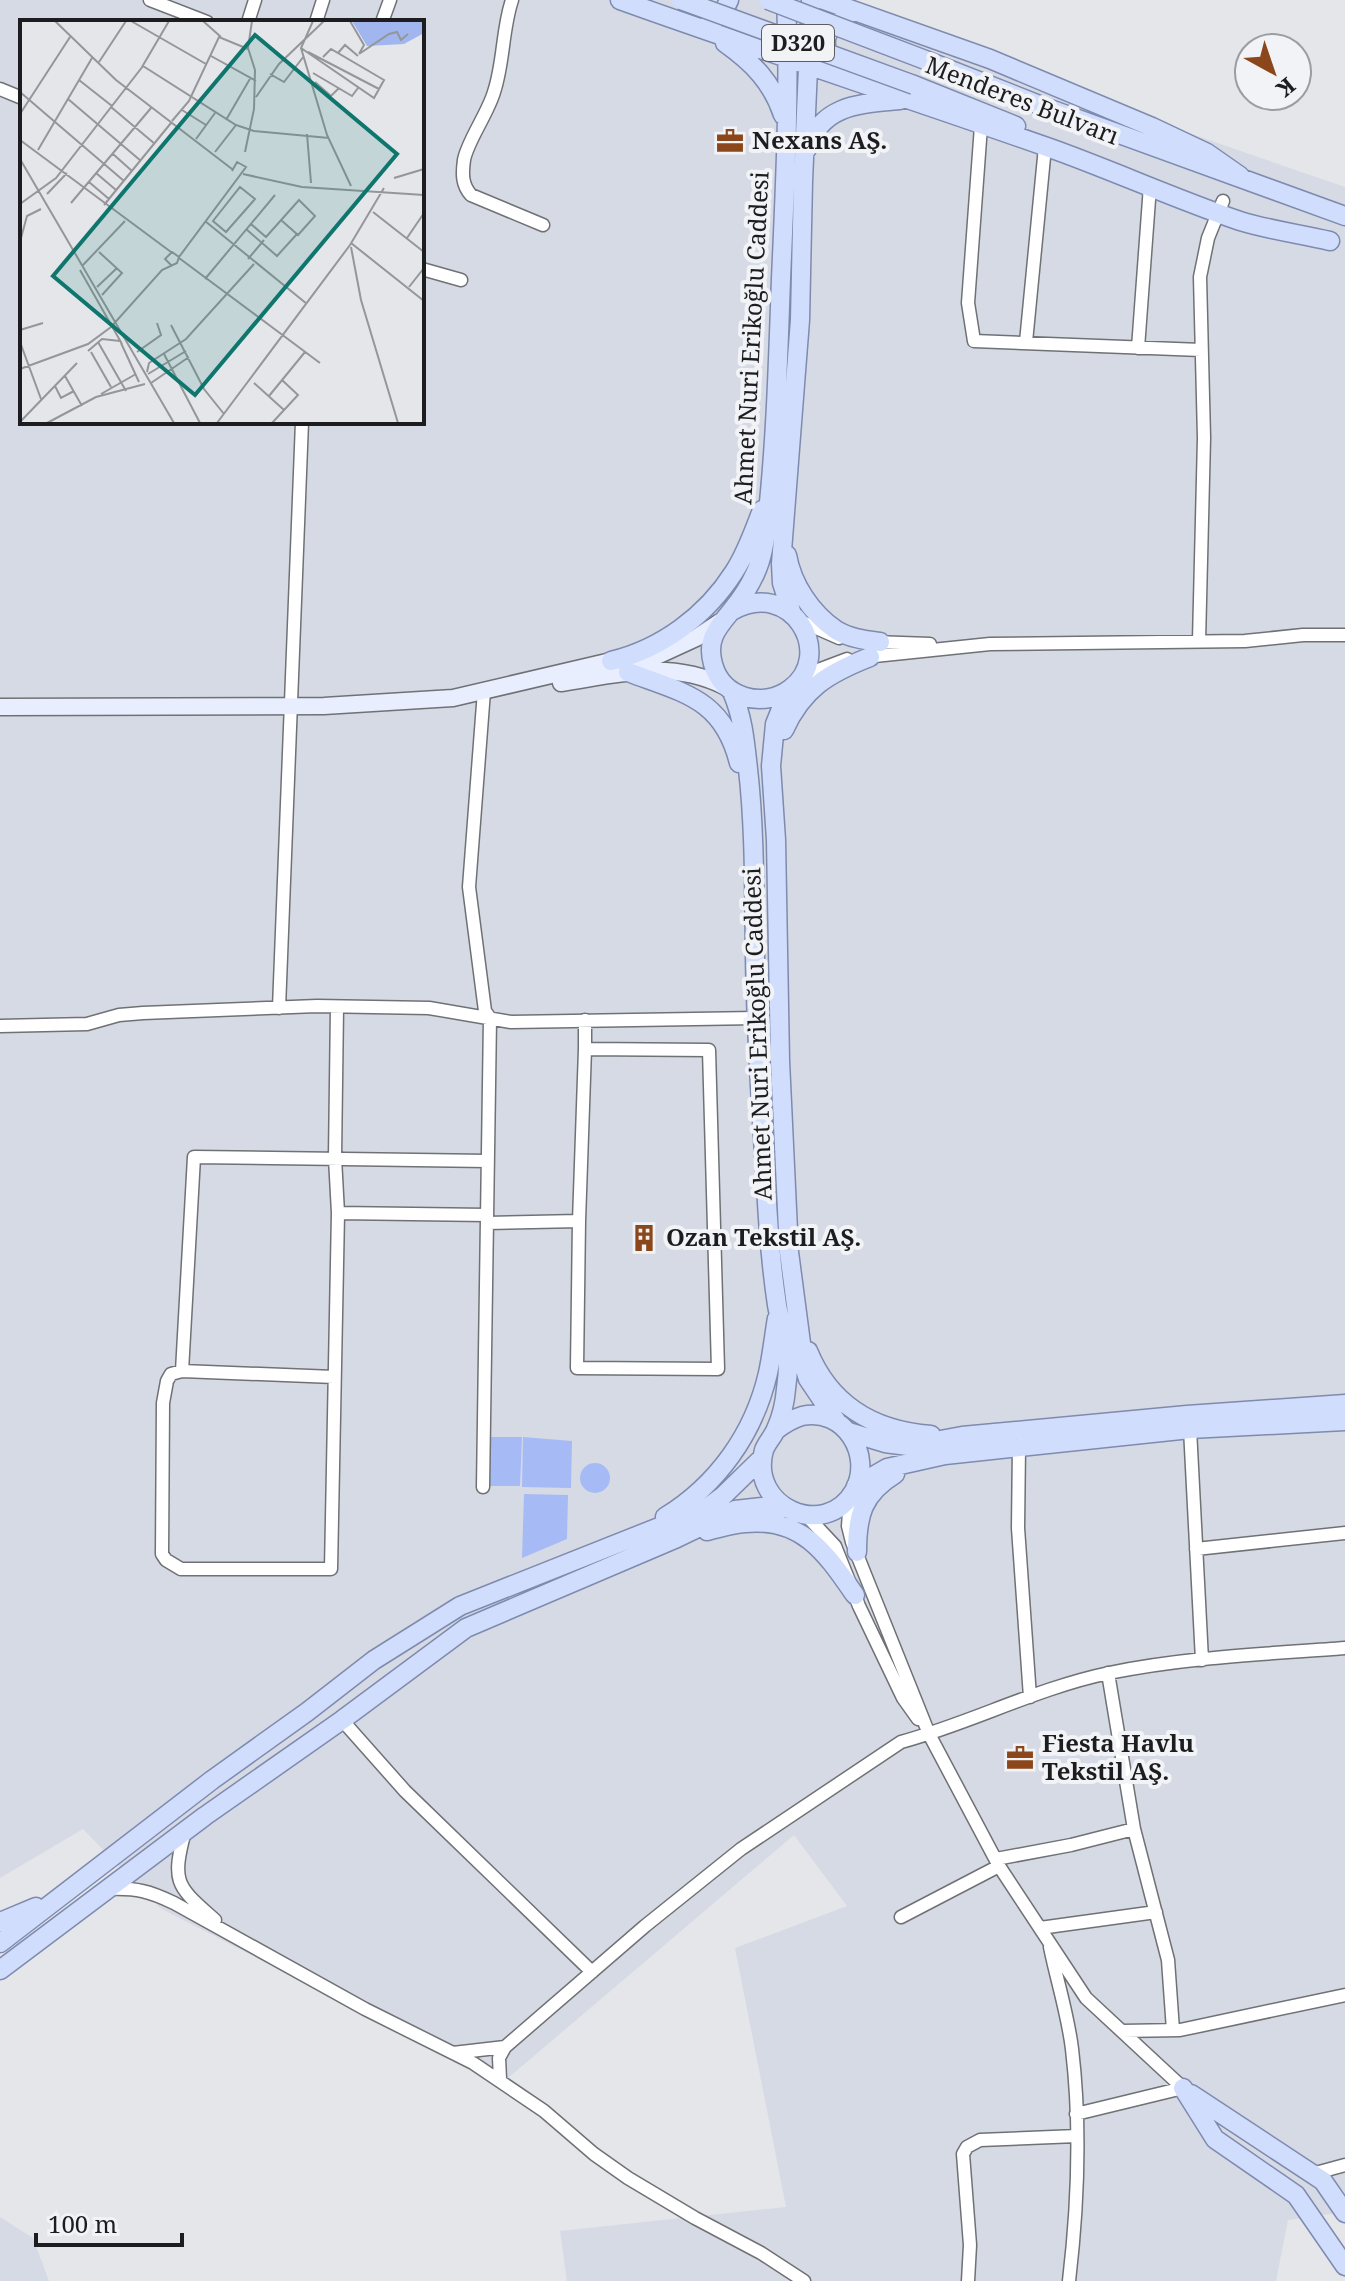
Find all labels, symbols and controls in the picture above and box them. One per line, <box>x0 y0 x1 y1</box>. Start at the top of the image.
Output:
inset map <box>20 20 424 424</box>
road number: D320 <box>762 25 834 61</box>
north arrow <box>1233 32 1313 112</box>
street label: Menderes Bulvarı <box>921 48 1124 152</box>
text: K <box>1270 71 1302 105</box>
place label: Nexans AŞ. <box>752 123 887 156</box>
office icon: Nexans AŞ. <box>715 126 745 156</box>
street label: Ahmet Nuri Erikoğlu Caddesi <box>725 170 776 505</box>
street label: Ahmet Nuri Erikoğlu Caddesi <box>734 867 779 1201</box>
place label: Ozan Tekstil AŞ. <box>666 1220 861 1253</box>
building icon: Ozan Tekstil AŞ. <box>629 1223 659 1253</box>
place label: Fiesta Havlu Tekstil AŞ. <box>1042 1726 1194 1787</box>
office icon: Fiesta Havlu Tekstil AŞ. <box>1005 1743 1035 1773</box>
scale bar <box>36 2197 182 2247</box>
text: 100 m <box>48 2207 117 2240</box>

